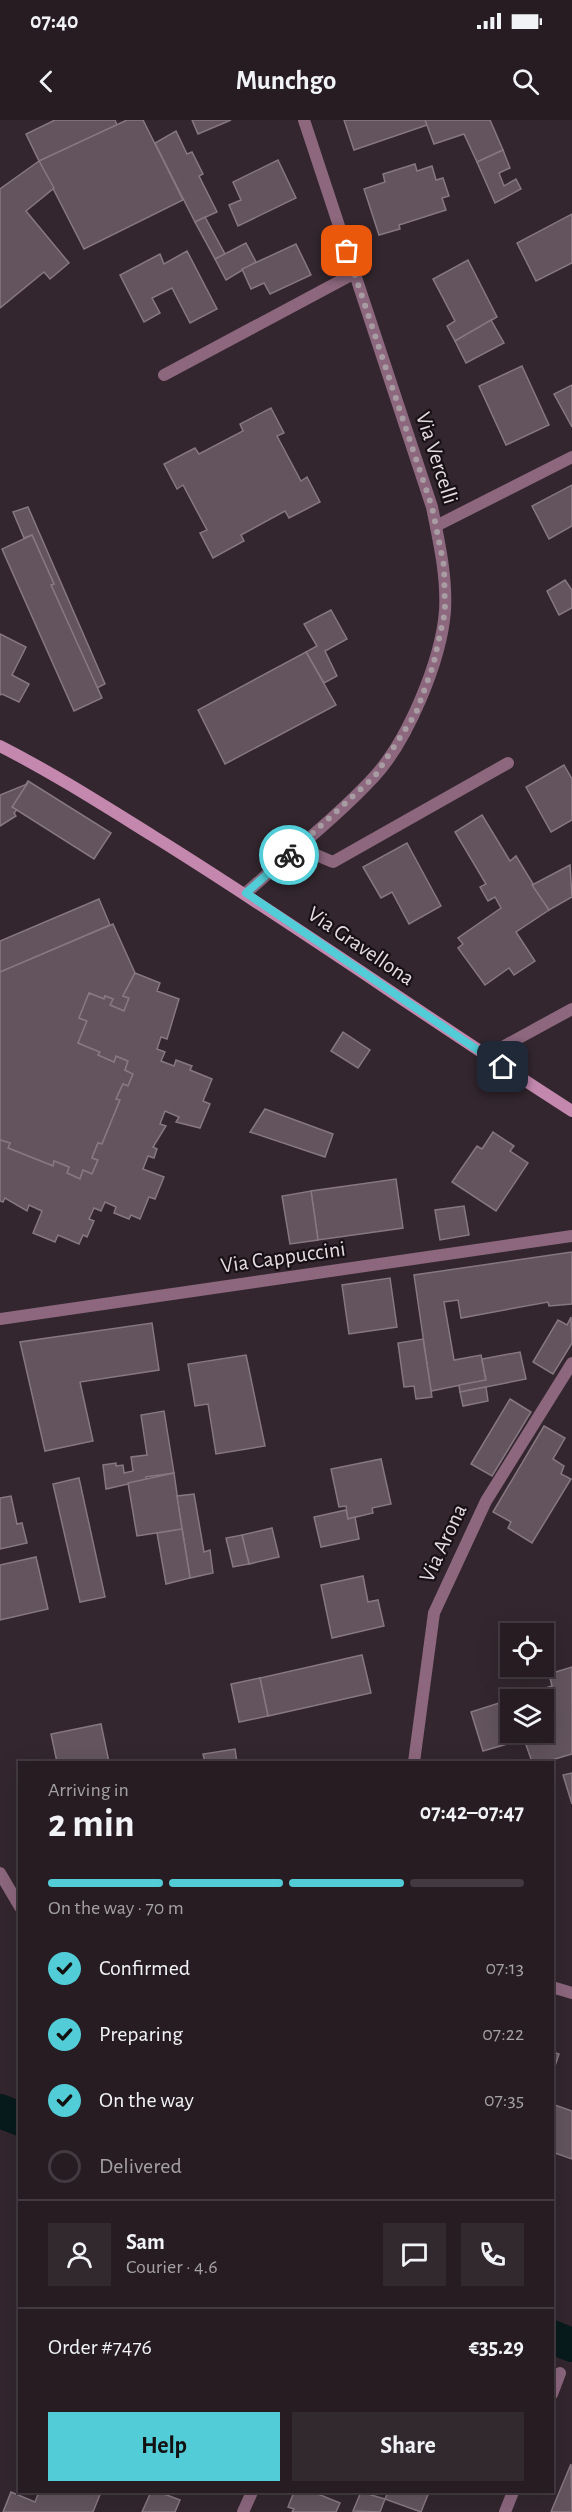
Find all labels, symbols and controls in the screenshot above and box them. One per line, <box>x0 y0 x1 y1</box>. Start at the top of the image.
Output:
text: 07:40 <box>30 10 79 32</box>
icon: back <box>30 65 63 98</box>
icon: search <box>509 65 542 98</box>
text: Munchgo <box>236 67 336 94</box>
pin <box>321 225 372 276</box>
icon: bag <box>330 234 363 267</box>
street label: Via Vercelli <box>412 409 462 507</box>
courier <box>259 825 319 885</box>
icon: bike <box>273 839 306 872</box>
street label: Via Gravellona <box>304 902 418 990</box>
pin <box>477 1041 528 1092</box>
icon: home <box>486 1050 519 1083</box>
street label: Via Cappuccini <box>219 1237 347 1277</box>
street label: Via Arona <box>415 1501 471 1585</box>
map controls <box>500 1623 554 1743</box>
button: locate <box>500 1623 554 1677</box>
button: layers <box>500 1689 554 1743</box>
text: Arriving in <box>48 1780 129 1800</box>
text: 07:42–07:47 <box>420 1801 524 1823</box>
text: 2 min <box>48 1805 135 1844</box>
text: On the way · 70 m <box>48 1898 184 1918</box>
icon: check <box>48 1952 81 1985</box>
text: Confirmed <box>99 1957 190 1979</box>
text: 07:13 <box>485 1958 524 1978</box>
icon: check <box>48 2018 81 2051</box>
text: Preparing <box>99 2023 183 2045</box>
text: 07:22 <box>482 2024 524 2044</box>
icon: check <box>48 2084 81 2117</box>
text: On the way <box>99 2089 194 2111</box>
text: 07:35 <box>484 2090 524 2110</box>
text: Delivered <box>99 2155 182 2177</box>
button: person <box>48 2223 111 2286</box>
button: chat <box>383 2223 446 2286</box>
button: phone <box>461 2223 524 2286</box>
text: Sam <box>126 2231 165 2253</box>
text: Courier · 4.6 <box>126 2257 218 2277</box>
text: Order #7476 <box>48 2336 152 2358</box>
text: €35.29 <box>469 2336 524 2358</box>
button: Help <box>48 2412 280 2481</box>
button: Share <box>292 2412 524 2481</box>

